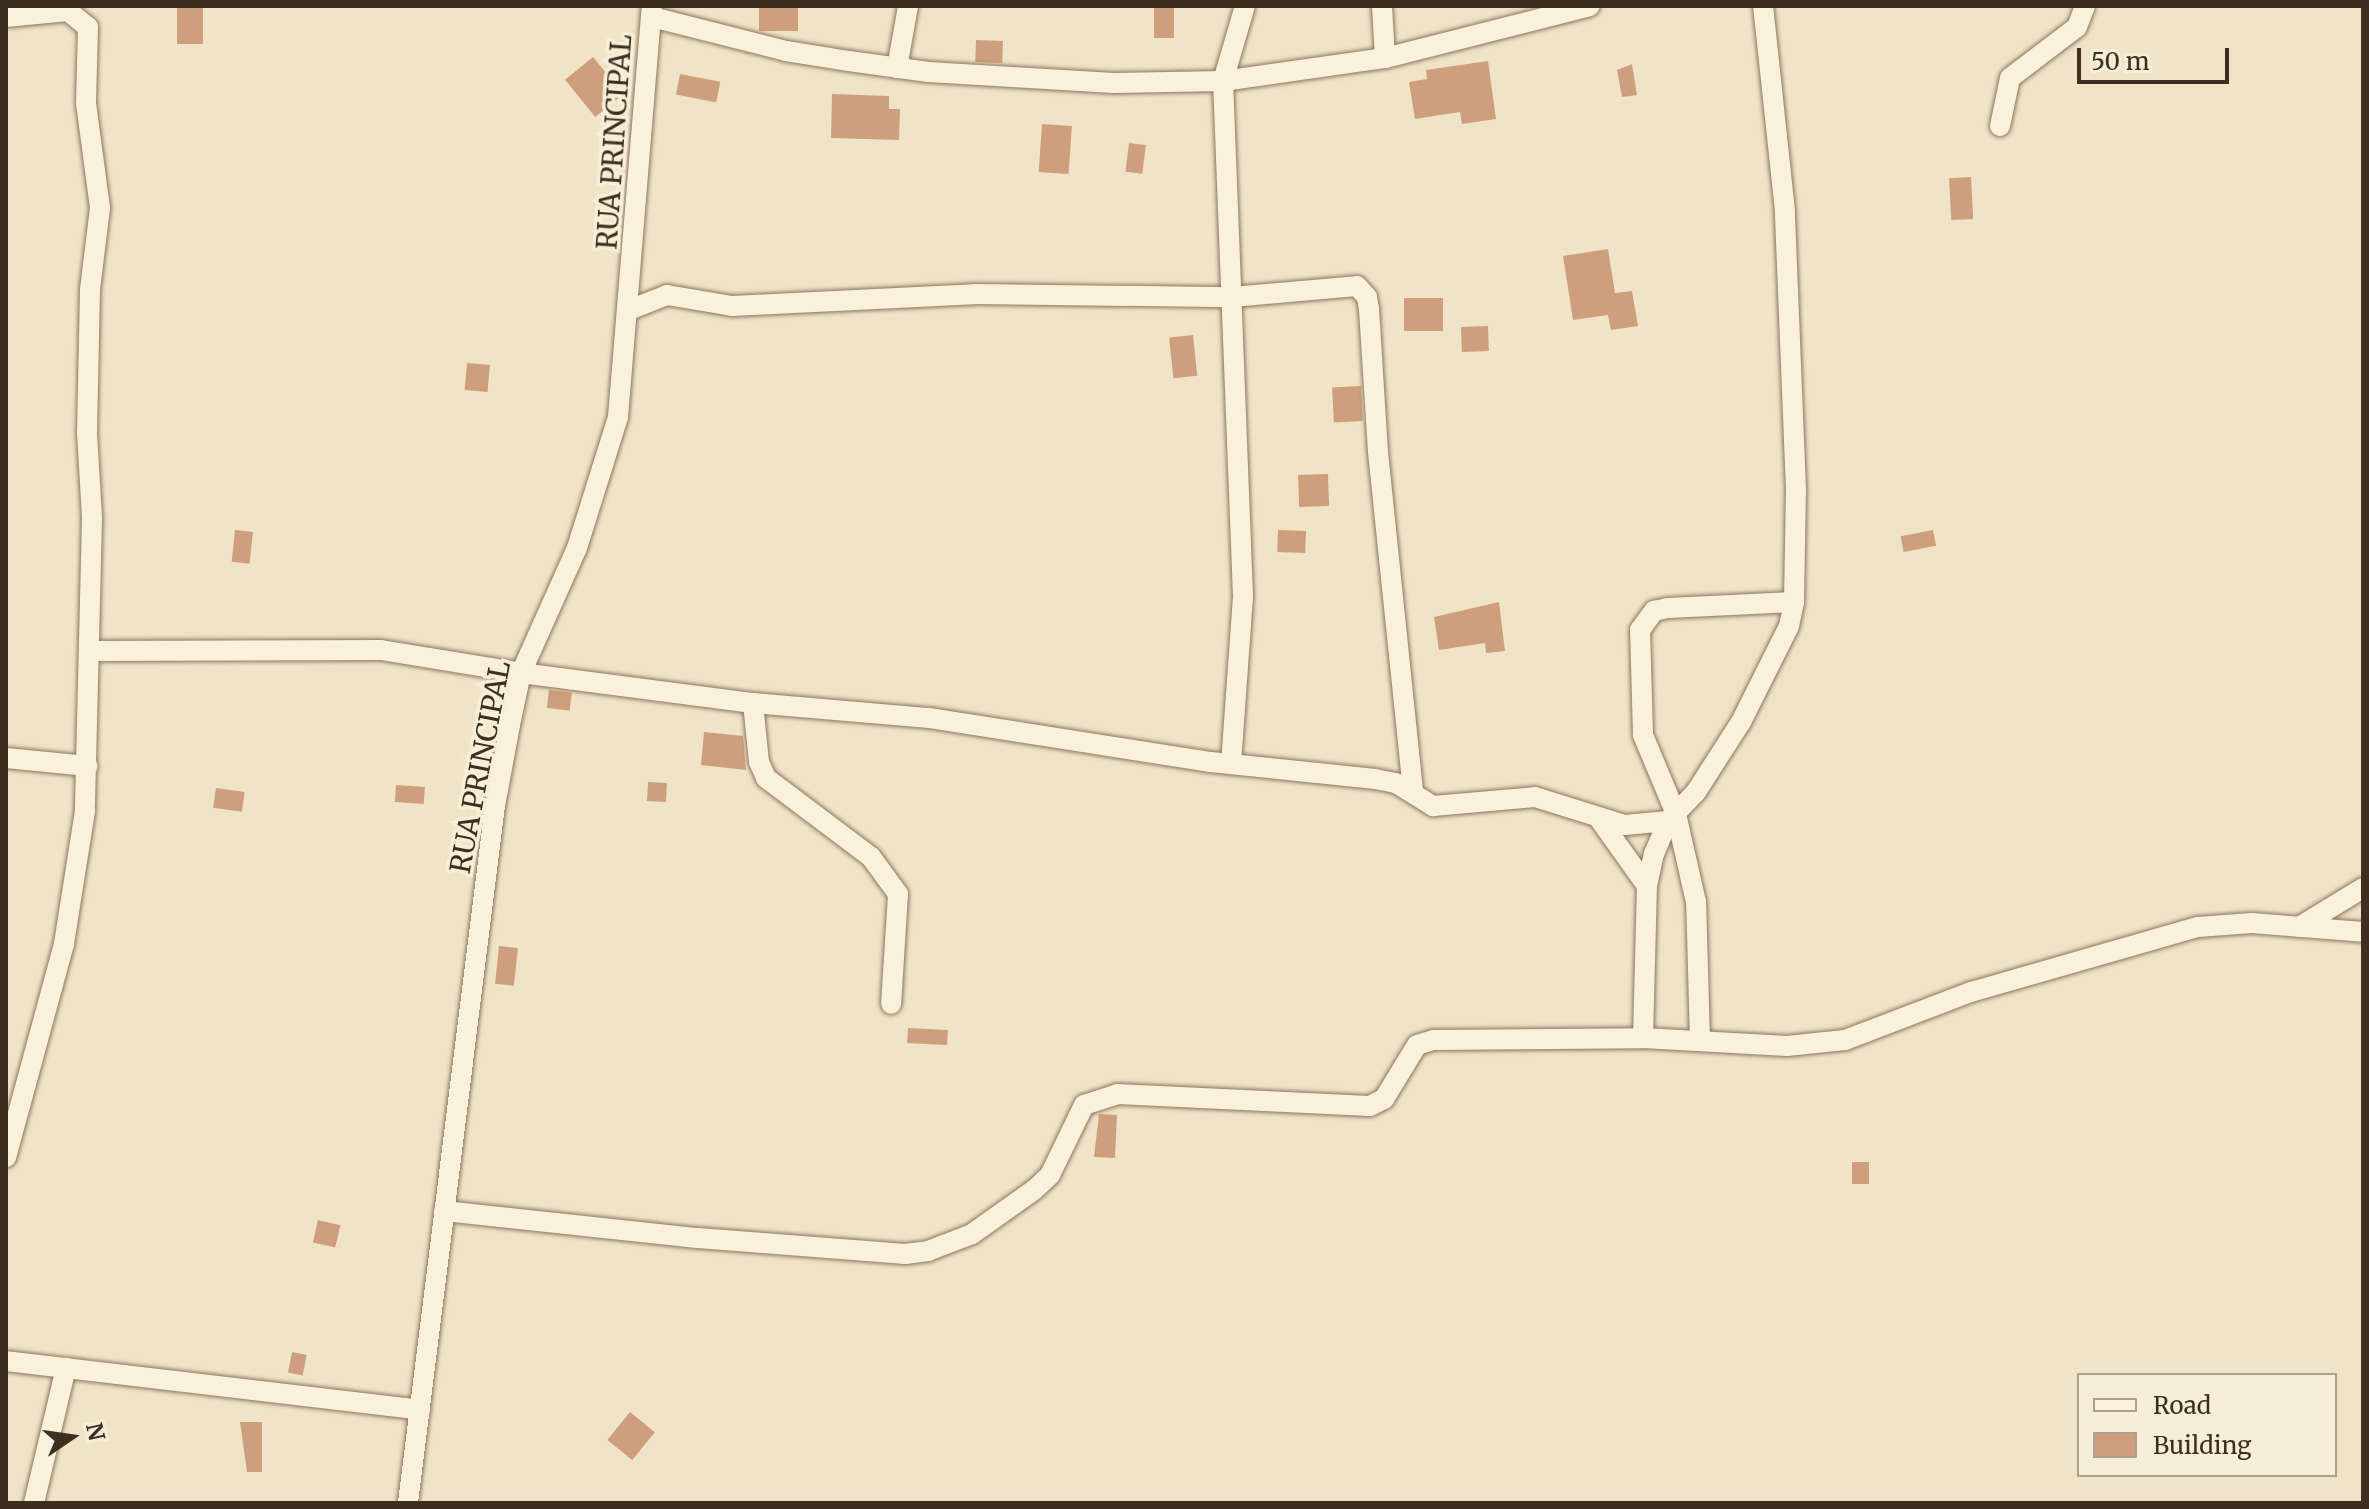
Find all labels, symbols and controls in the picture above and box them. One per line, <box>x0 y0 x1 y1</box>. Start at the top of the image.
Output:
scale bar <box>2081 32 2233 82</box>
street label: RUA PRINCIPAL <box>590 33 638 251</box>
text: 50 m <box>2091 46 2150 77</box>
street label: RUA PRINCIPAL <box>443 658 517 876</box>
legend <box>2077 1373 2337 1477</box>
text: Road <box>2153 1390 2211 1421</box>
north arrow <box>32 1397 112 1477</box>
text: N <box>80 1420 111 1443</box>
text: Building <box>2153 1430 2252 1461</box>

